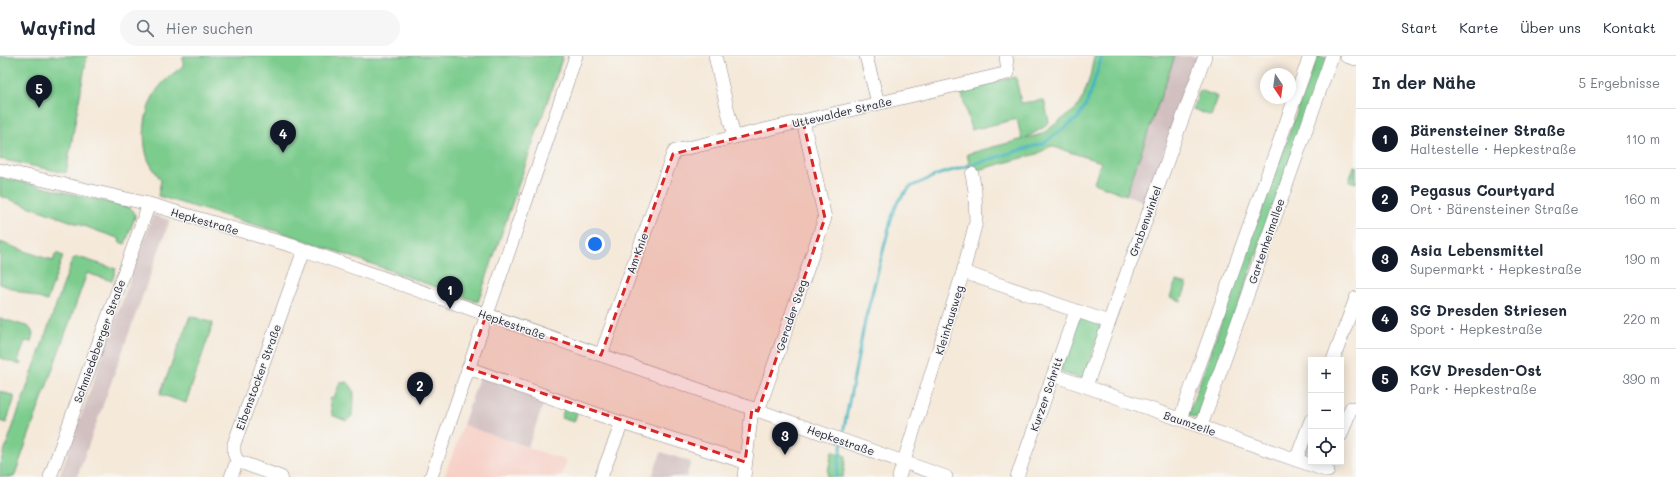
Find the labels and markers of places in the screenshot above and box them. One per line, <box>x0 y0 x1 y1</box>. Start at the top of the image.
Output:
pin: 5 <box>26 75 52 108</box>
pin: 4 <box>270 120 296 153</box>
pin: 1 <box>437 276 463 309</box>
pin: 2 <box>407 372 433 405</box>
pin: 3 <box>772 422 798 455</box>

